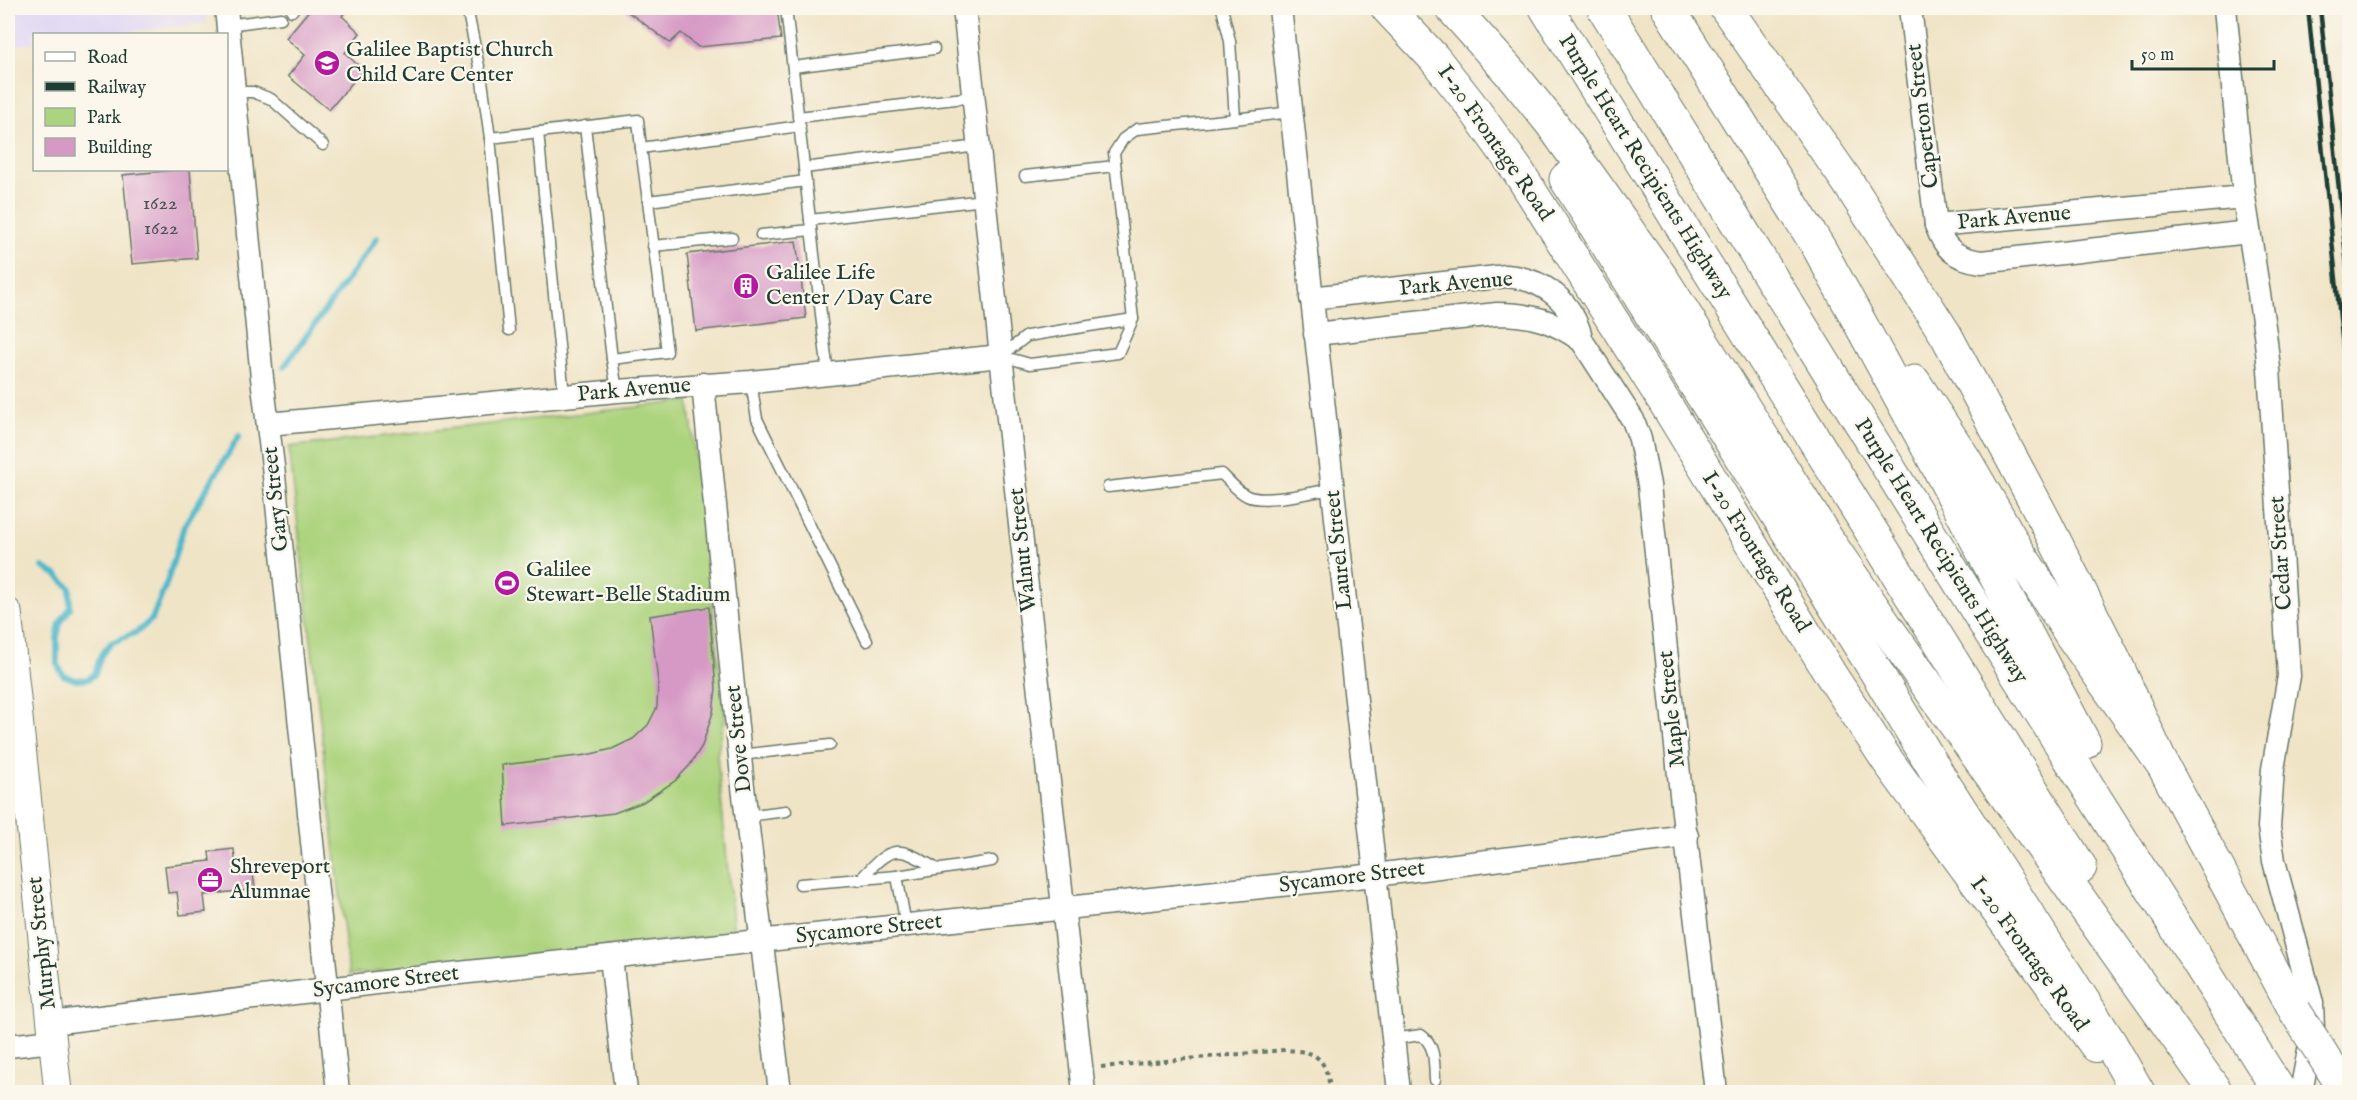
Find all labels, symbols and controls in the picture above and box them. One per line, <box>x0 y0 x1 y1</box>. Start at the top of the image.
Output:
street label: Purple Heart Recipients Highway <box>1552 29 1738 305</box>
legend <box>33 33 228 171</box>
scale bar <box>2132 33 2274 71</box>
place label: Galilee Baptist Church Child Care Center <box>346 36 554 89</box>
street label: Caperton Street <box>1900 42 1946 190</box>
text: 50 m <box>2141 44 2174 67</box>
text: Road <box>87 47 128 70</box>
school or university icon: Galilee Baptist Church Child Care Center <box>312 48 342 78</box>
street label: I-20 Frontage Road <box>1431 59 1560 227</box>
text: Railway <box>87 77 146 100</box>
text: Park <box>87 107 122 130</box>
text: Building <box>87 137 152 160</box>
house number: 1622 <box>143 191 177 216</box>
street label: Park Avenue <box>1956 199 2072 237</box>
house number: 1622 <box>144 216 178 241</box>
place label: Galilee Life Center / Day Care <box>766 259 932 312</box>
street label: Park Avenue <box>1398 265 1514 303</box>
building icon: Galilee Life Center / Day Care <box>731 271 761 301</box>
street label: Park Avenue <box>576 371 692 409</box>
street label: Purple Heart Recipients Highway <box>1848 413 2034 689</box>
street label: Gary Street <box>257 445 295 553</box>
street label: I-20 Frontage Road <box>1695 466 1817 638</box>
street label: Walnut Street <box>1002 486 1043 614</box>
street label: Laurel Street <box>1319 488 1359 611</box>
street label: Cedar Street <box>2263 494 2299 611</box>
place label: Galilee Stewart-Belle Stadium <box>526 556 730 609</box>
sports icon: Galilee Stewart-Belle Stadium <box>492 568 522 598</box>
street label: Maple Street <box>1652 649 1692 769</box>
street label: Dove Street <box>719 683 759 794</box>
place label: Shreveport Alumnae <box>229 853 331 906</box>
street label: Sycamore Street <box>1277 854 1427 900</box>
office icon: Shreveport Alumnae <box>195 865 225 895</box>
street label: I-20 Frontage Road <box>1963 871 2095 1037</box>
street label: Murphy Street <box>21 875 63 1011</box>
street label: Sycamore Street <box>795 907 944 951</box>
street label: Sycamore Street <box>311 959 461 1005</box>

